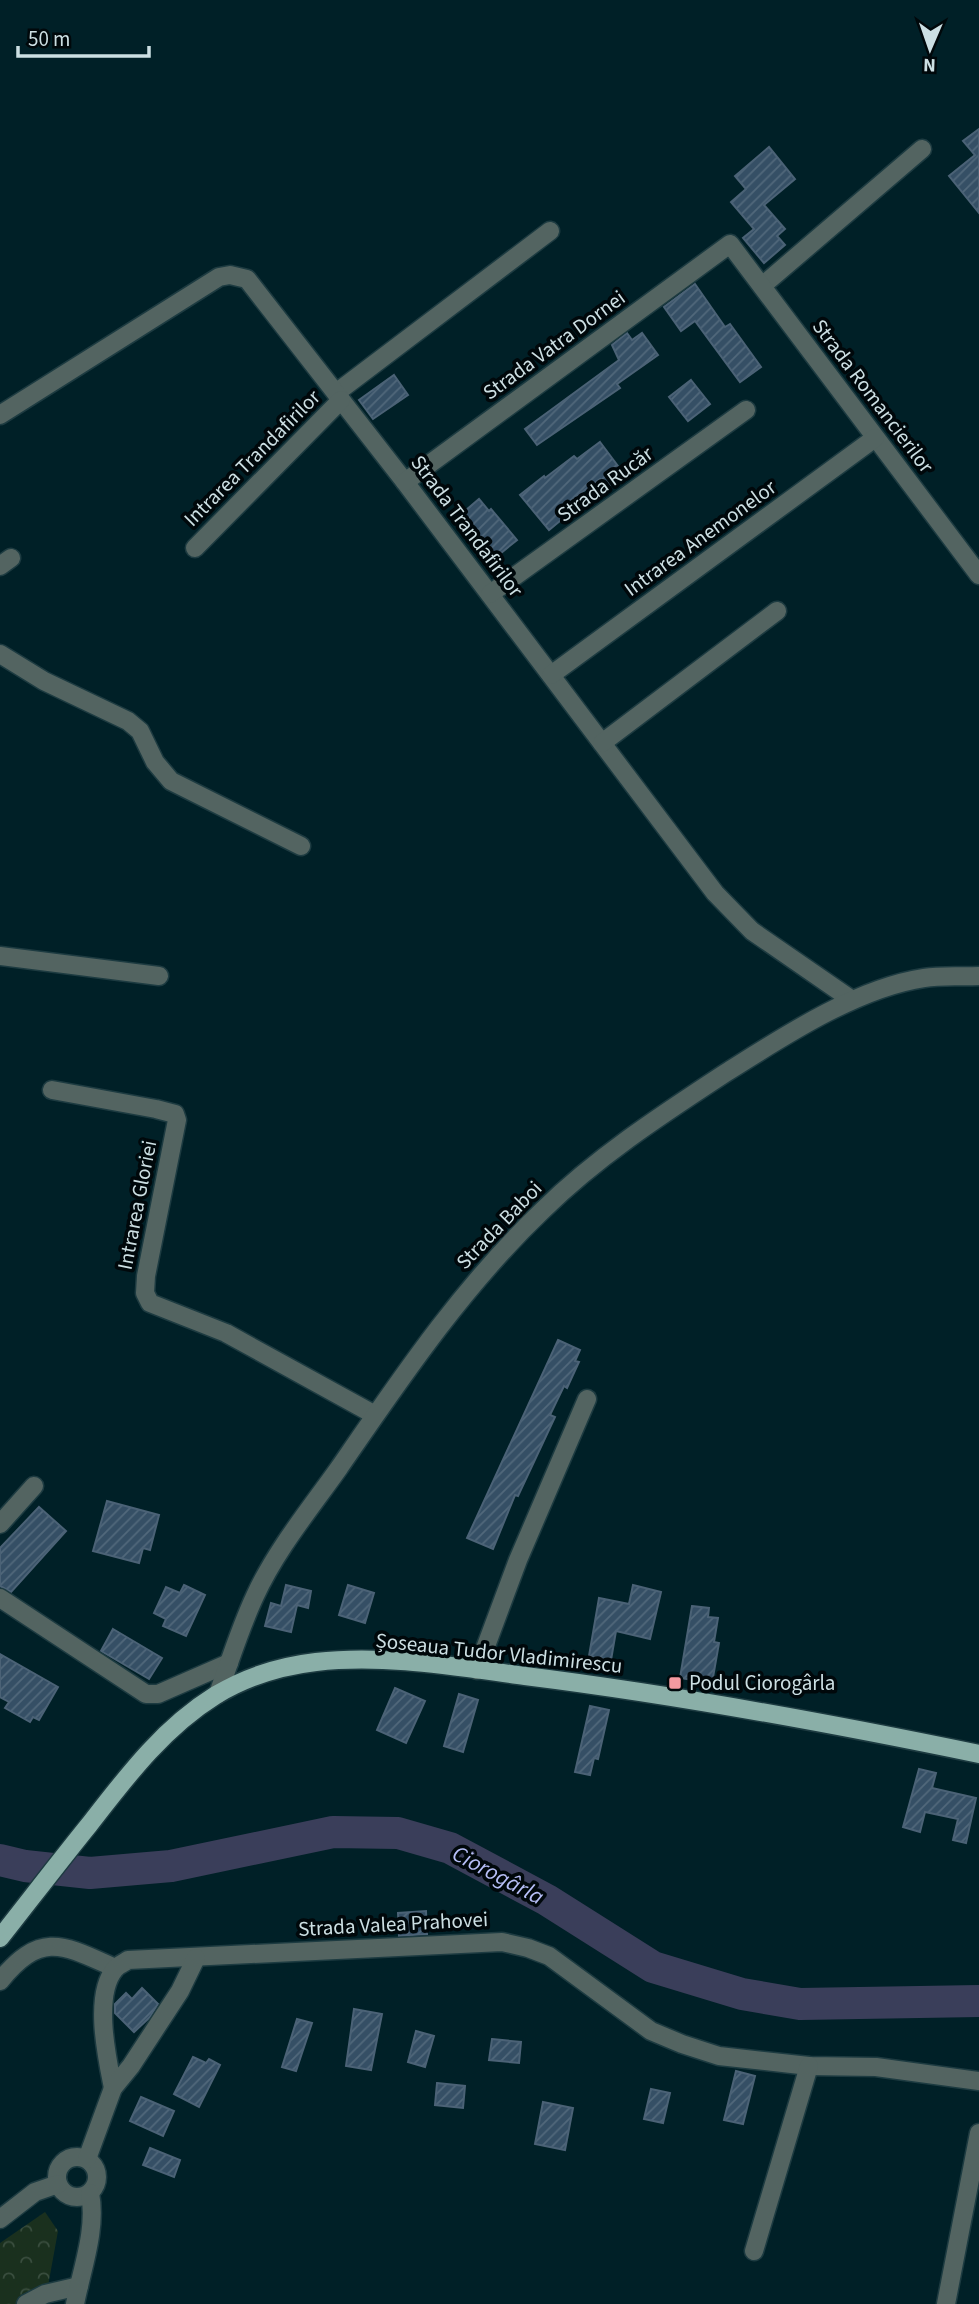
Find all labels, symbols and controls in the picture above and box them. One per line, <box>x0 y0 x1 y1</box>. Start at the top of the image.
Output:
scale bar <box>18 14 149 58</box>
north arrow <box>895 14 965 84</box>
text: 50 m <box>28 24 70 54</box>
text: N <box>923 51 936 78</box>
street label: Strada Vatra Dornei <box>477 283 631 407</box>
street label: Strada Romancierilor <box>805 313 941 480</box>
street label: Intrarea Trandafirilor <box>177 382 328 533</box>
street label: Strada Rucăr <box>551 438 660 529</box>
street label: Strada Trandafirilor <box>404 449 531 604</box>
street label: Intrarea Anemonelor <box>618 472 783 603</box>
street label: Intrarea Gloriei <box>110 1138 164 1272</box>
street label: Strada Baboi <box>449 1174 549 1276</box>
street label: Șoseaua Tudor Vladimirescu <box>374 1625 624 1681</box>
place label: Podul Ciorogârla <box>689 1668 835 1698</box>
marker: Podul Ciorogârla <box>667 1675 683 1691</box>
water label: Ciorogârla <box>446 1837 550 1913</box>
street label: Strada Valea Prahovei <box>297 1904 489 1944</box>

